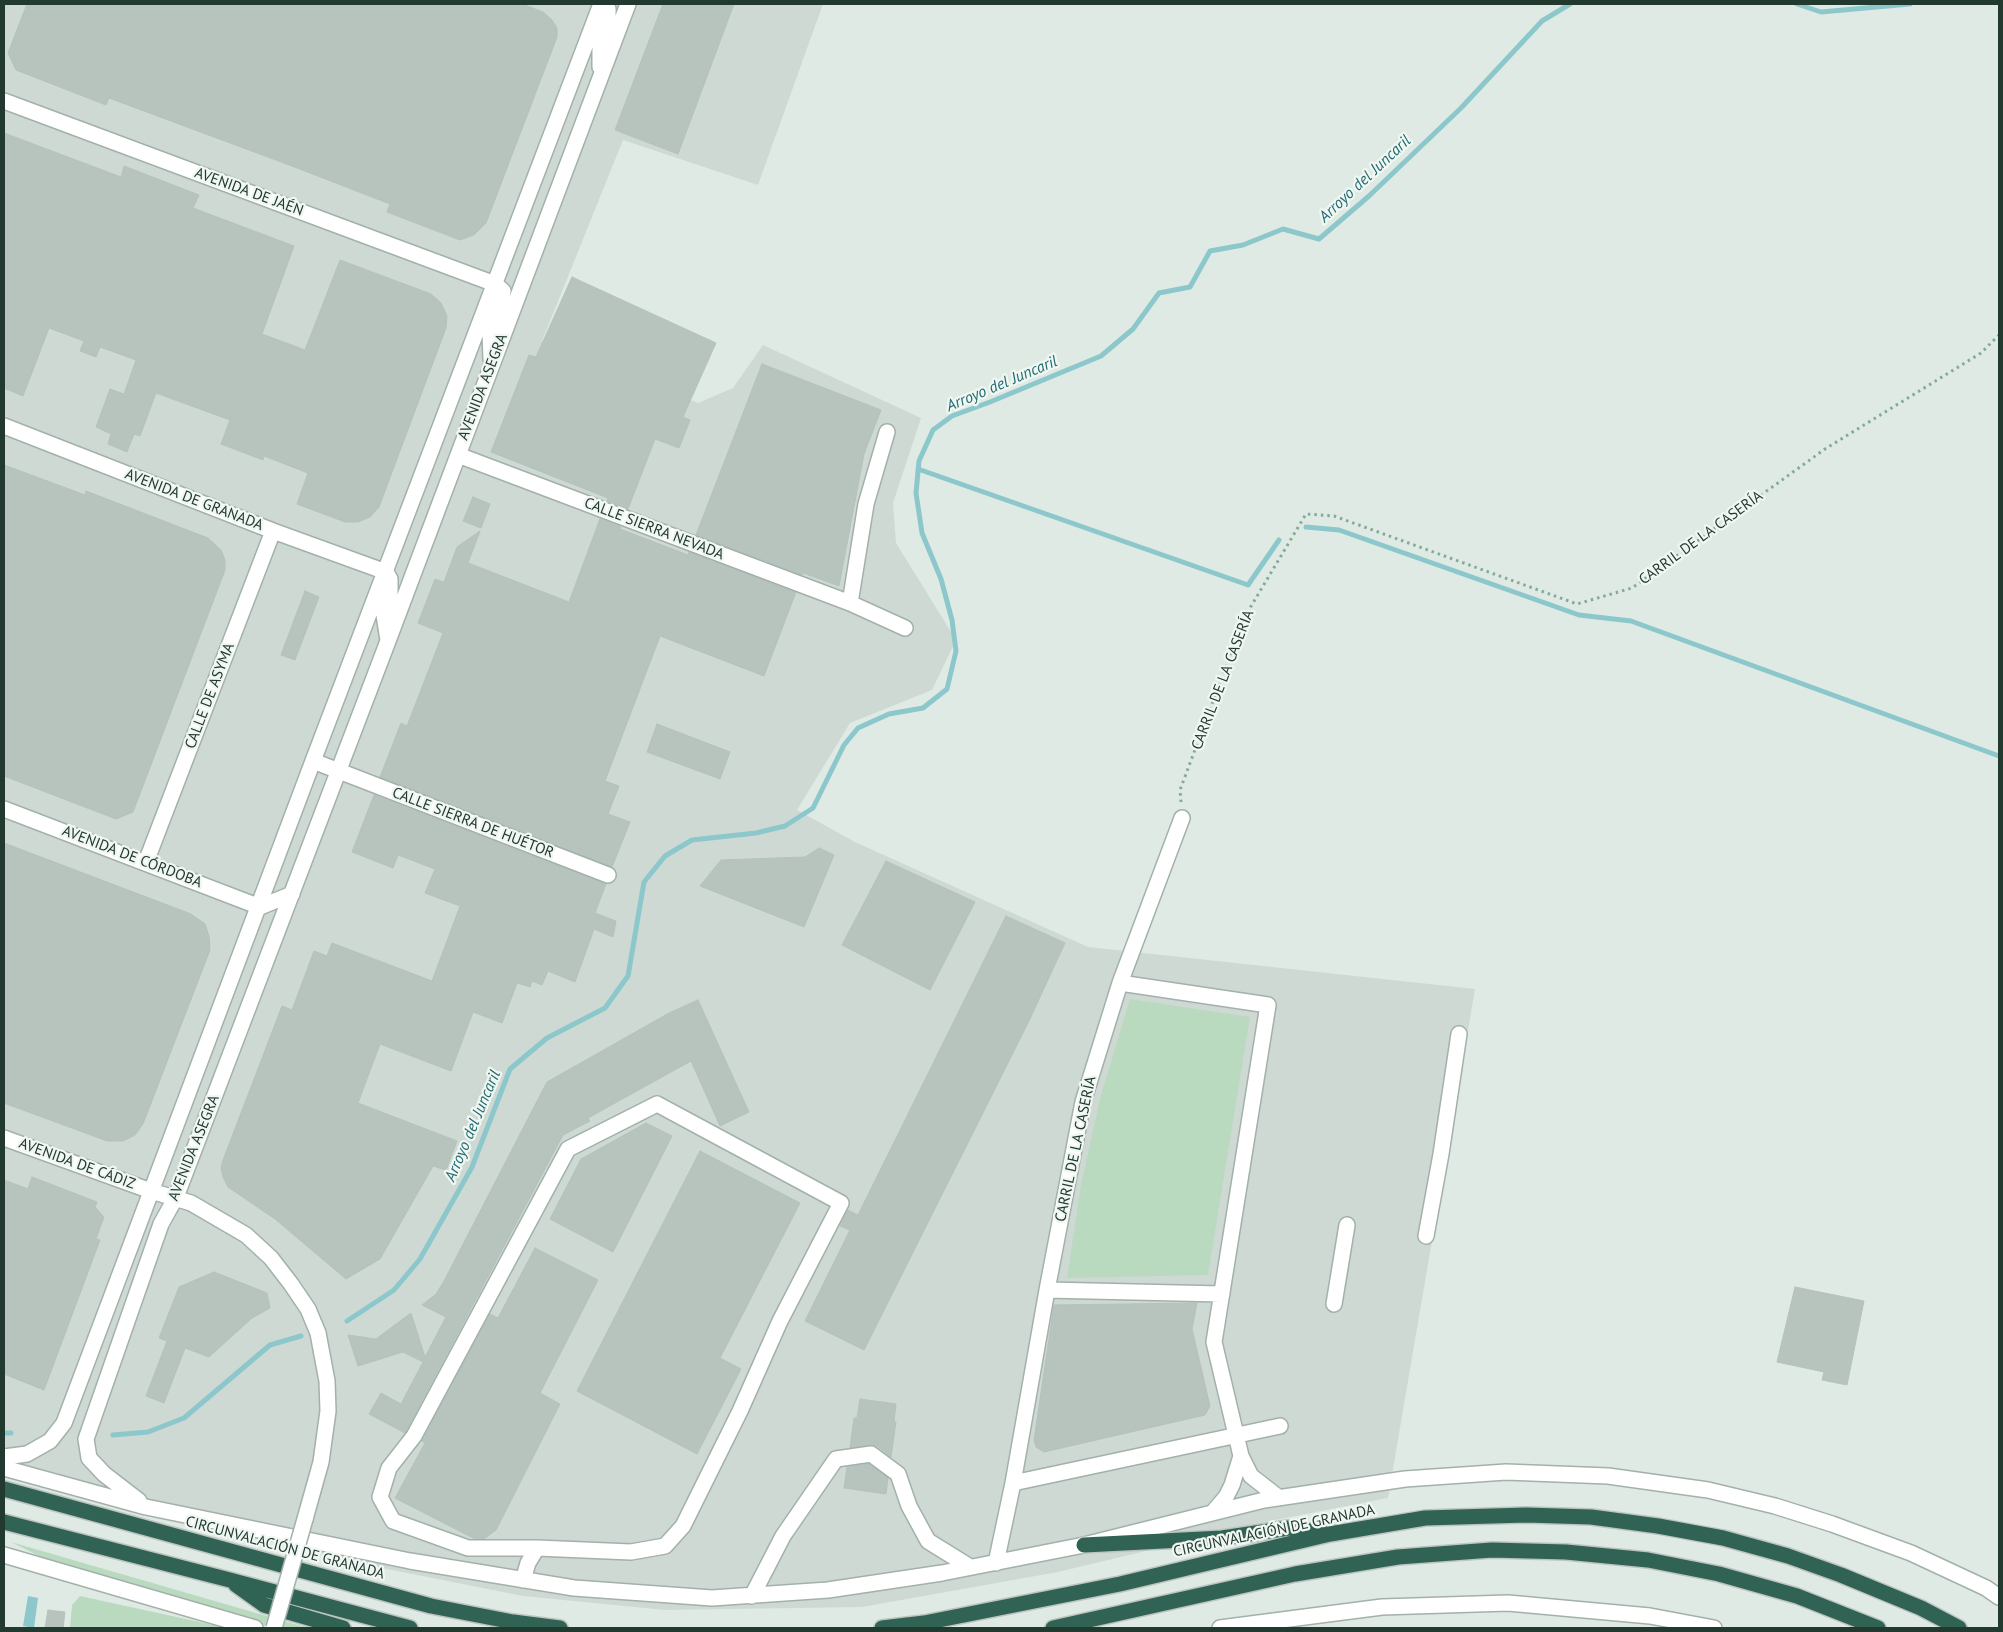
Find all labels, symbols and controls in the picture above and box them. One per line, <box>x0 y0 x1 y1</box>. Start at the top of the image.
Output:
water label: Arroyo del Juncaril <box>1315 131 1415 227</box>
street label: AVENIDA DE JAÉN <box>192 164 306 220</box>
street label: AVENIDA ASEGRA <box>454 331 512 443</box>
water label: Arroyo del Juncaril <box>944 352 1060 416</box>
street label: AVENIDA DE GRANADA <box>122 465 266 535</box>
street label: CARRIL DE LA CASERÍA <box>1636 487 1766 589</box>
street label: CALLE SIERRA NEVADA <box>582 494 726 564</box>
street label: CARRIL DE LA CASERÍA <box>1188 608 1258 752</box>
street label: CALLE DE ASYMA <box>182 640 238 752</box>
street label: CALLE SIERRA DE HUÉTOR <box>390 784 556 862</box>
street label: AVENIDA DE CÓRDOBA <box>60 822 204 892</box>
water label: Arroyo del Juncaril <box>441 1068 505 1184</box>
street label: CARRIL DE LA CASERÍA <box>1052 1075 1100 1223</box>
street label: AVENIDA ASEGRA <box>165 1092 223 1204</box>
street label: AVENIDA DE CÁDIZ <box>16 1135 138 1193</box>
street label: CIRCUNVALACIÓN DE GRANADA <box>1172 1501 1376 1561</box>
street label: CIRCUNVALACIÓN DE GRANADA <box>184 1513 386 1583</box>

